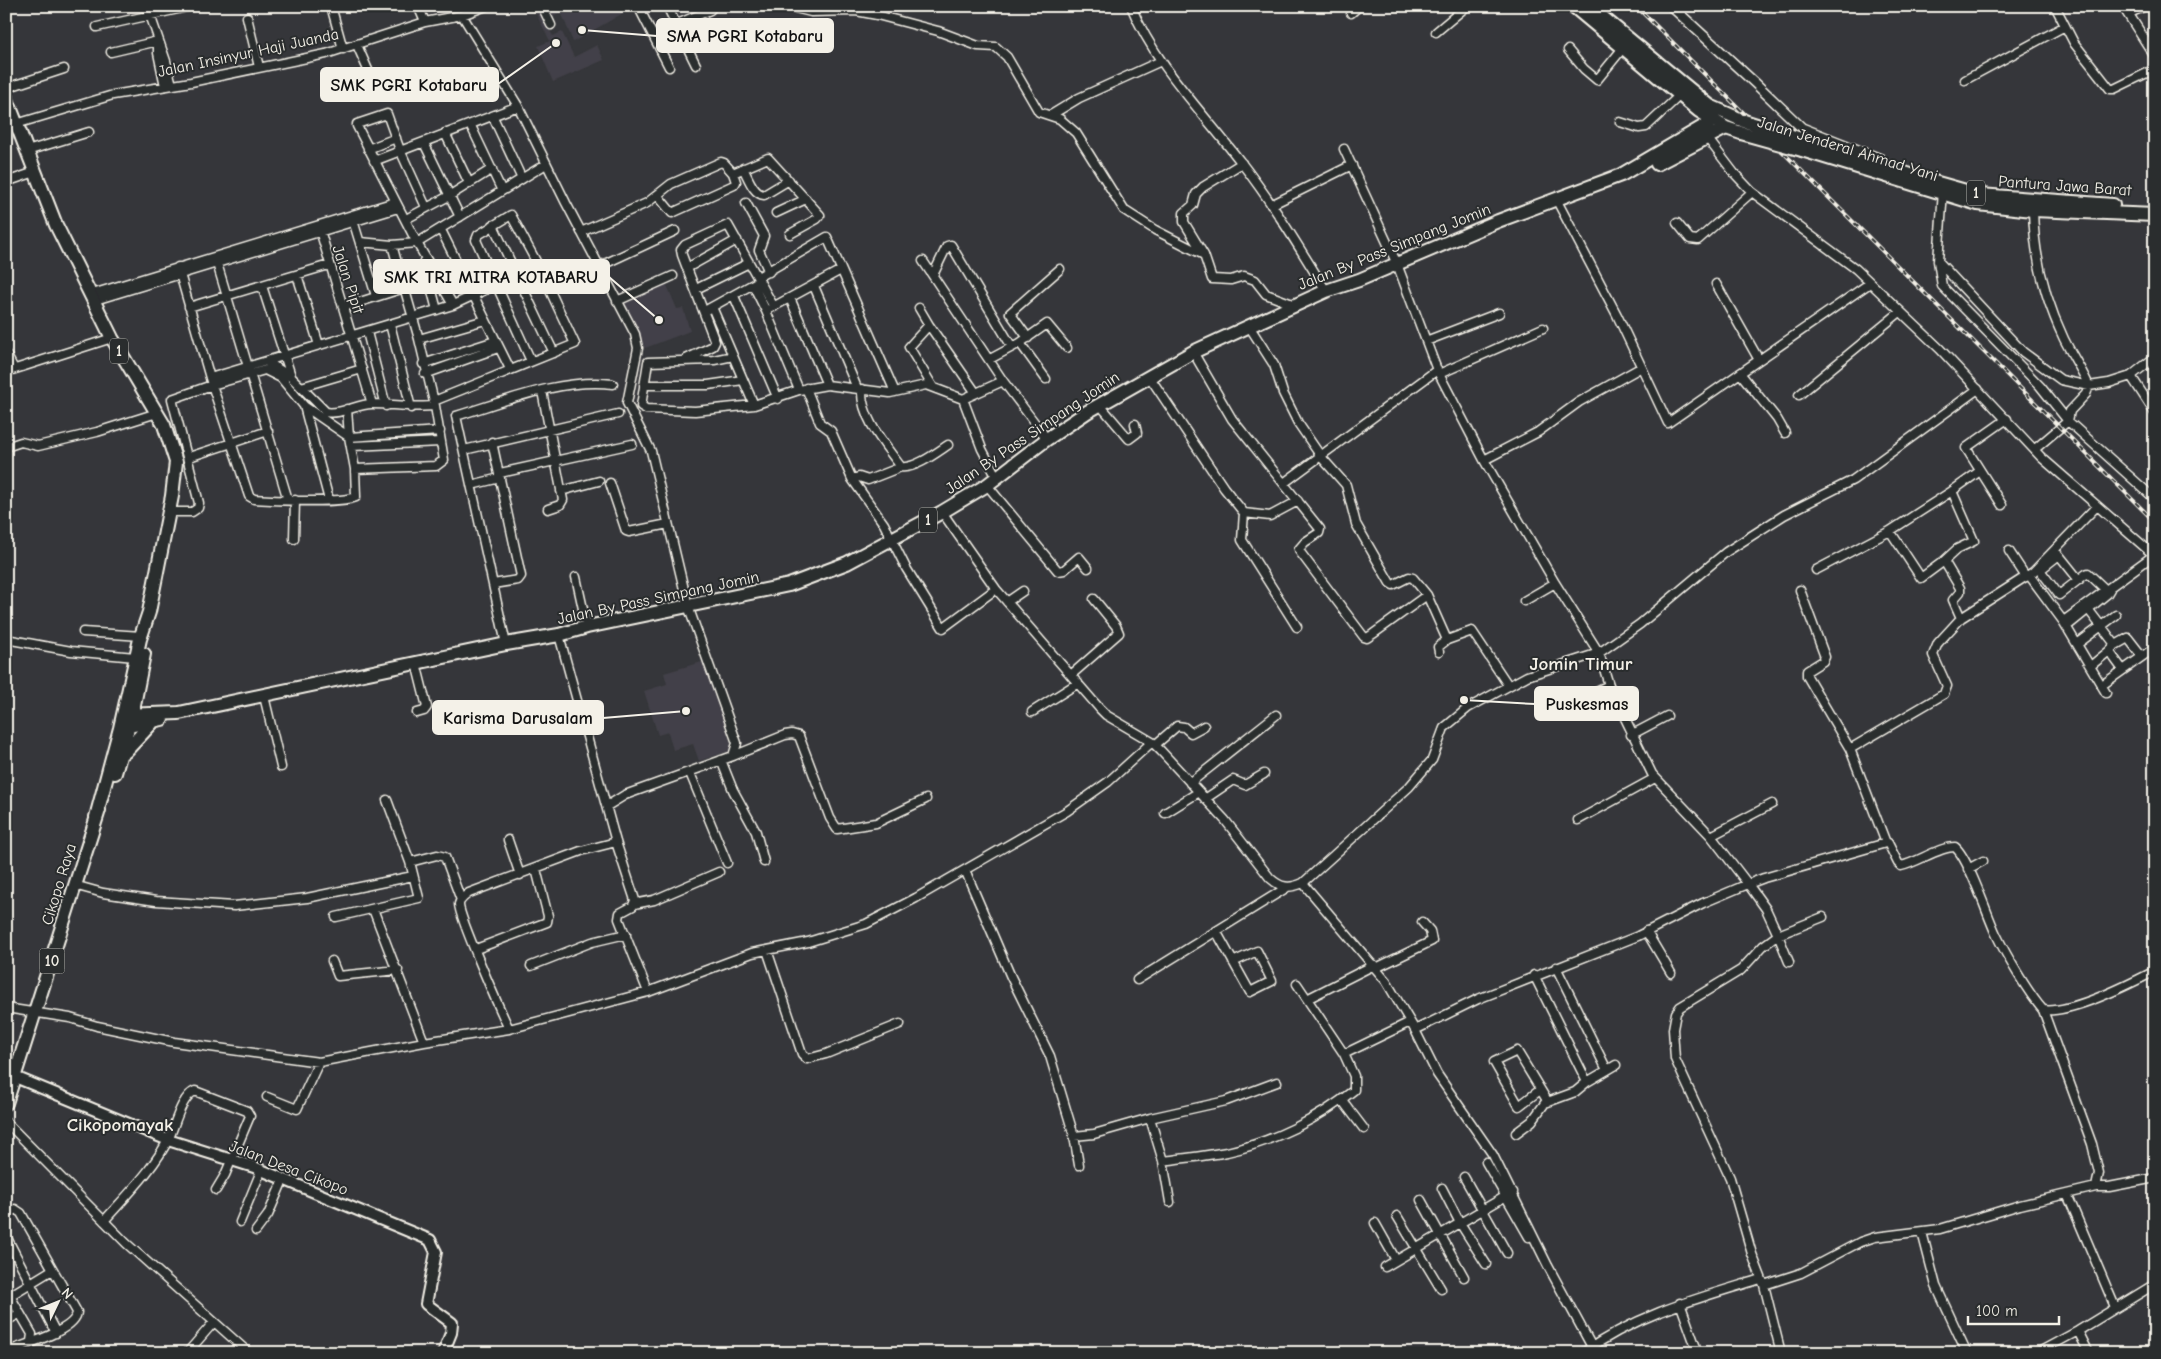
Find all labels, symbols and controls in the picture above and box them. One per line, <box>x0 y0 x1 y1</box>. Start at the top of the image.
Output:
callout: SMA PGRI Kotabaru <box>657 19 833 52</box>
street label: Jalan Insinyur Haji Juanda <box>156 25 340 81</box>
text: SMA PGRI Kotabaru <box>667 26 823 47</box>
callout: SMK PGRI Kotabaru <box>321 68 498 101</box>
text: SMK PGRI Kotabaru <box>331 75 487 96</box>
street label: Jalan Jenderal Ahmad Yani <box>1755 113 1940 185</box>
street label: Pantura Jawa Barat <box>1998 172 2132 200</box>
road number: 1 <box>1967 180 1985 206</box>
street label: Jalan By Pass Simpang Jomin <box>1296 200 1493 294</box>
street label: Jalan Pipit <box>329 243 368 316</box>
callout: SMK TRI MITRA KOTABARU <box>374 260 609 293</box>
text: SMK TRI MITRA KOTABARU <box>384 267 598 288</box>
road number: 1 <box>110 338 128 364</box>
street label: Jalan By Pass Simpang Jomin <box>942 368 1123 498</box>
road number: 1 <box>919 508 937 532</box>
street label: Jalan By Pass Simpang Jomin <box>556 568 761 628</box>
district label: Jomin Timur <box>1530 653 1633 675</box>
callout: Puskesmas <box>1535 687 1638 720</box>
text: Puskesmas <box>1545 694 1629 715</box>
callout: Karisma Darusalam <box>433 701 603 734</box>
text: Karisma Darusalam <box>443 708 593 729</box>
street label: Cikopo Raya <box>38 841 80 927</box>
road number: 10 <box>40 948 64 974</box>
district label: Cikopomayak <box>67 1114 174 1136</box>
street label: Jalan Desa Cikopo <box>227 1137 351 1199</box>
north arrow <box>32 1276 82 1326</box>
text: N <box>58 1284 76 1303</box>
scale bar <box>1968 1294 2060 1326</box>
text: 100 m <box>1976 1302 2018 1320</box>

